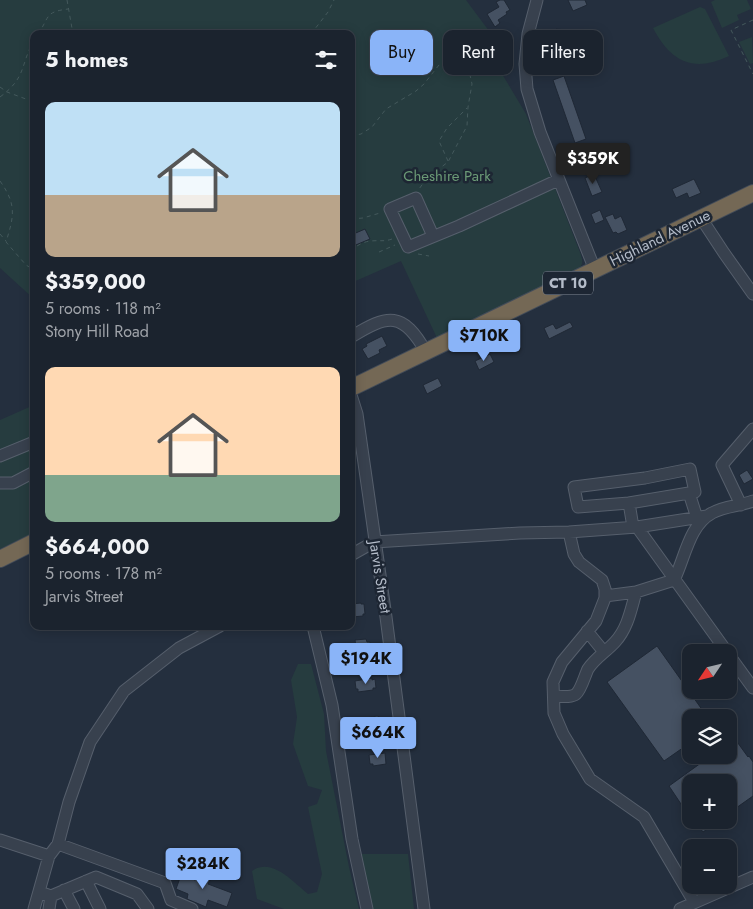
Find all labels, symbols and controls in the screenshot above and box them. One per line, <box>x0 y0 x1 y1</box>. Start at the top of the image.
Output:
chip: Buy <box>370 30 433 75</box>
chip: Rent <box>443 30 513 75</box>
chip: Filters <box>523 30 603 75</box>
text: 5 homes <box>45 45 128 75</box>
icon: filters <box>312 46 340 74</box>
icon: home <box>148 135 238 225</box>
pin: $359K <box>558 142 628 185</box>
text: $359K <box>567 147 619 170</box>
park label: Cheshire Park <box>403 165 491 187</box>
street label: Highland Avenue <box>606 204 714 272</box>
text: $359,000 <box>45 267 146 297</box>
road number: CT 10 <box>543 272 593 294</box>
text: 5 rooms · 118 m² <box>45 297 161 320</box>
text: Stony Hill Road <box>45 320 149 343</box>
pin: $710K <box>449 320 519 362</box>
text: $710K <box>459 324 509 347</box>
icon: home <box>148 400 238 490</box>
text: $664,000 <box>45 532 149 562</box>
street label: Jarvis Street <box>363 537 397 615</box>
text: 5 rooms · 178 m² <box>45 562 162 585</box>
text: Jarvis Street <box>45 585 123 608</box>
pin: $194K <box>331 642 401 685</box>
north arrow <box>682 644 738 699</box>
map controls <box>682 644 737 894</box>
text: $194K <box>340 647 392 670</box>
button: layers <box>682 709 737 764</box>
pin: $664K <box>343 716 413 759</box>
text: $664K <box>351 721 405 744</box>
button: + <box>682 774 737 829</box>
button: − <box>682 839 737 894</box>
pin: $284K <box>168 848 238 890</box>
text: $284K <box>177 852 229 875</box>

